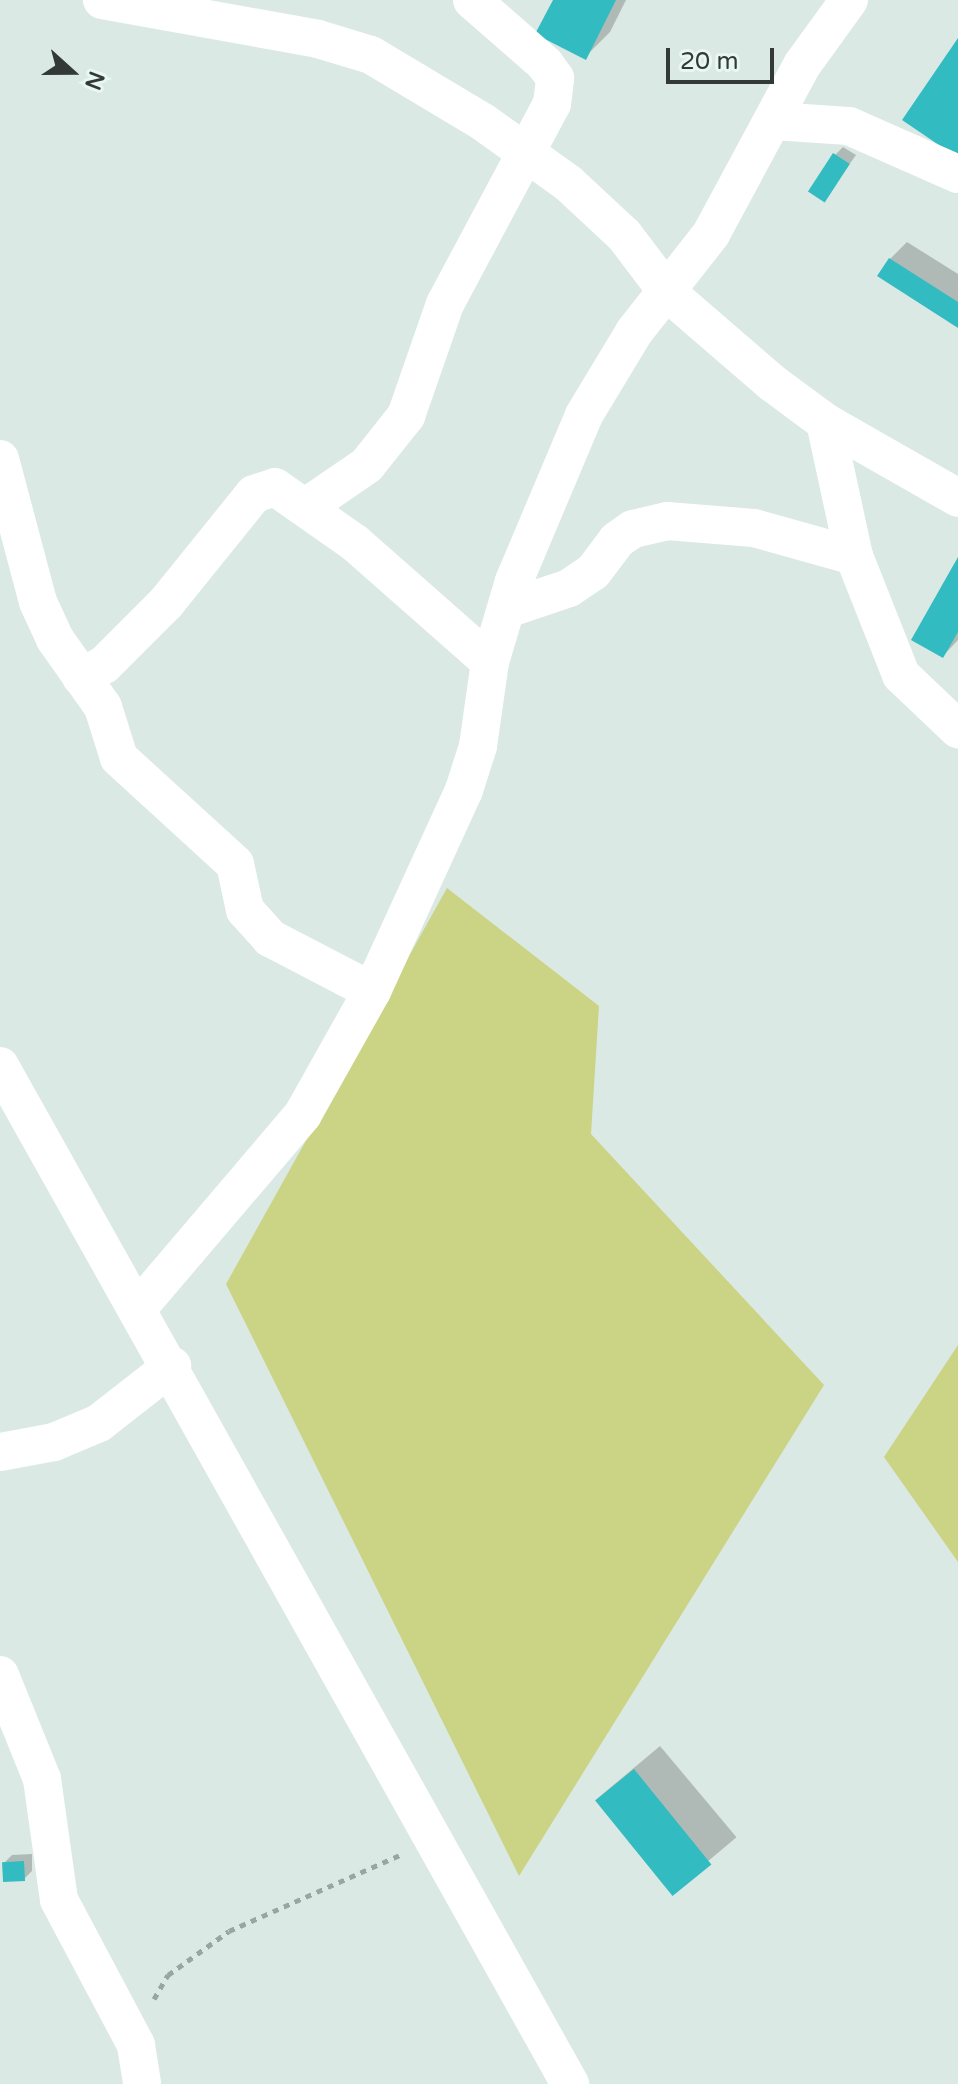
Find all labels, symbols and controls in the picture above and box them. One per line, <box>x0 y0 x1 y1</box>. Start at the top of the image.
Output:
north arrow <box>32 32 112 112</box>
scale bar <box>670 32 778 82</box>
text: 20 m <box>680 47 738 76</box>
text: N <box>79 68 110 94</box>

